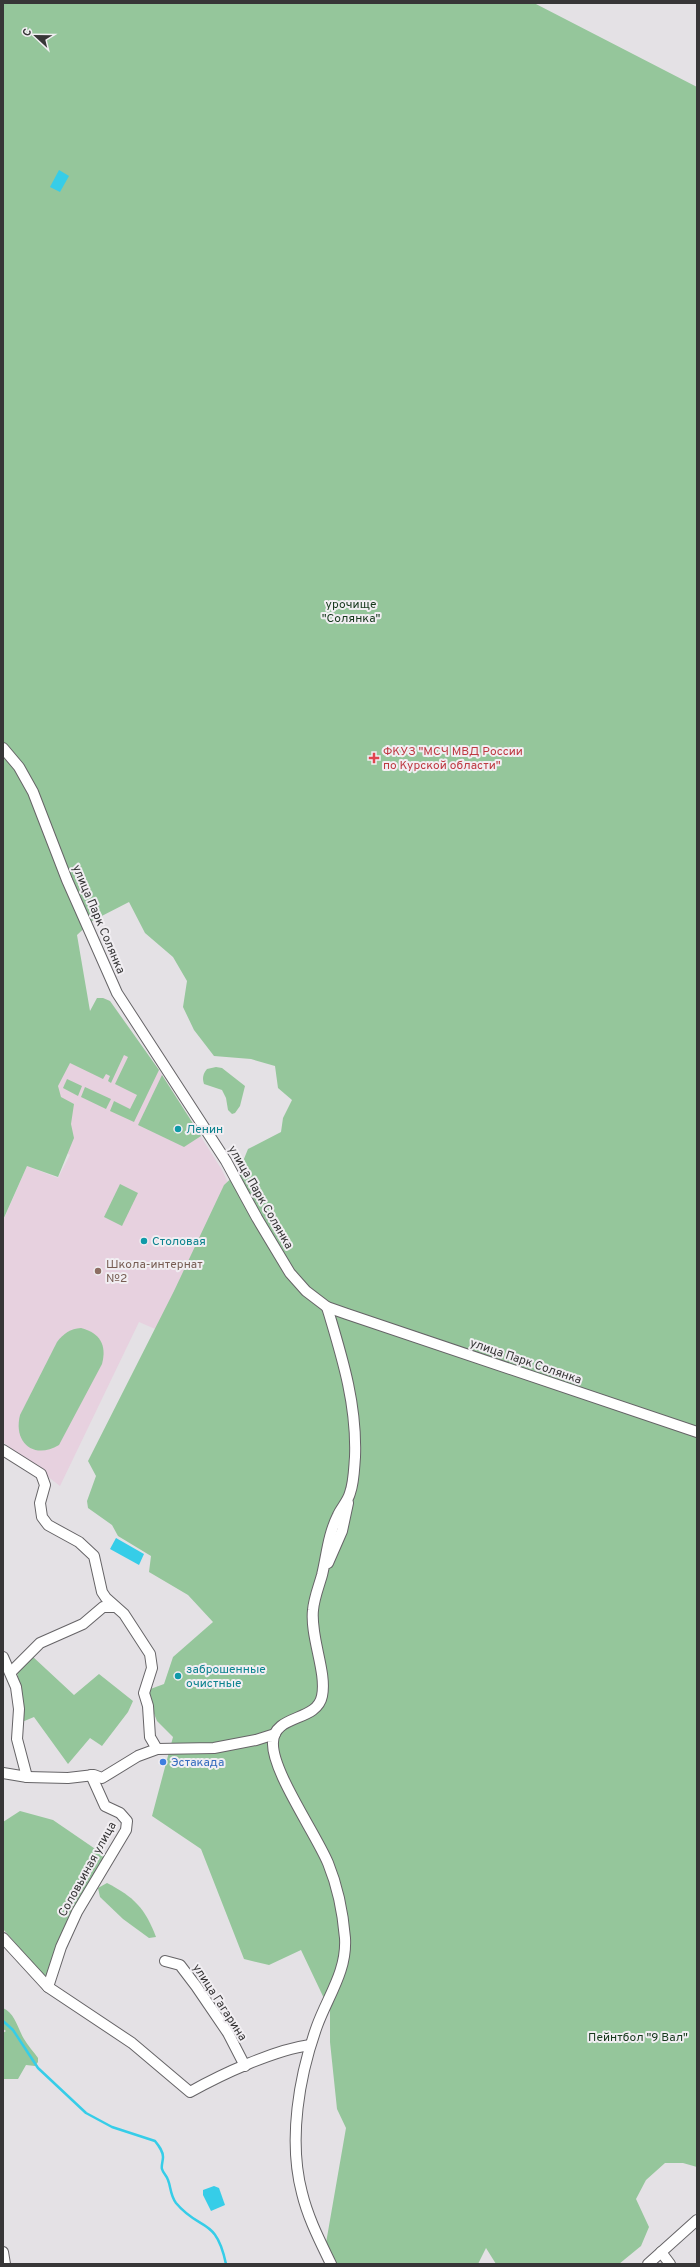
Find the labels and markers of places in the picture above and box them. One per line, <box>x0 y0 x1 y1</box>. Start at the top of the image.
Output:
place label: ФКУЗ "МСЧ МВД России по Курской области" <box>383 744 523 774</box>
marker: ФКУЗ "МСЧ МВД России по Курской области" <box>368 752 380 764</box>
place label: Ленин <box>186 1122 223 1138</box>
marker: Ленин <box>173 1124 183 1134</box>
place label: Столовая <box>152 1234 206 1250</box>
marker: Столовая <box>139 1236 149 1246</box>
place label: Школа-интернат №2 <box>106 1257 203 1287</box>
marker: Школа-интернат №2 <box>93 1266 103 1276</box>
place label: заброшенные очистные <box>186 1662 266 1692</box>
marker: заброшенные очистные <box>173 1671 183 1681</box>
place label: Эстакада <box>171 1755 224 1771</box>
marker: Эстакада <box>158 1757 168 1767</box>

